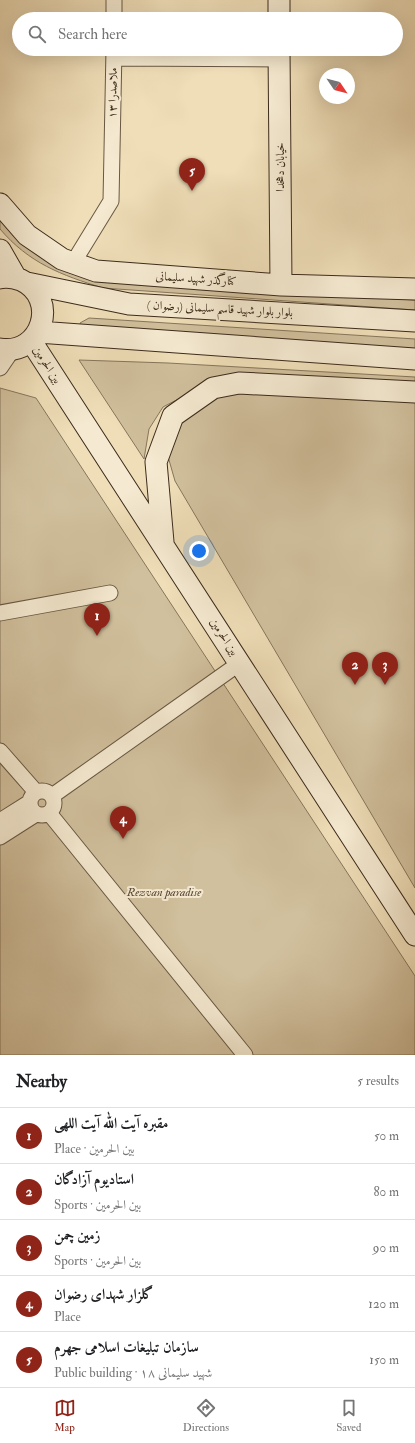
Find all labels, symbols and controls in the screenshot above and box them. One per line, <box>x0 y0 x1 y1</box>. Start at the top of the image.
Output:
search box <box>12 12 403 56</box>
icon: search <box>26 23 48 45</box>
text: Search here <box>58 25 127 44</box>
street label: ملاصدرا ۱۳ <box>105 67 121 119</box>
north arrow <box>319 68 355 104</box>
street label: خیابان دهخدا <box>273 142 288 192</box>
pin: 5 <box>179 158 205 191</box>
street label: کنارگذر شهید سلیمانی <box>155 267 237 289</box>
street label: بلوار بلوار شهید قاسم سلیمانی (رضوان ) <box>146 298 293 324</box>
street label: بین الحرمین <box>29 343 65 387</box>
your location <box>189 541 209 561</box>
pin: 1 <box>84 603 110 636</box>
street label: بین الحرمین <box>206 615 242 659</box>
pin: 2 <box>342 652 368 685</box>
pin: 3 <box>372 652 398 685</box>
pin: 4 <box>110 806 136 839</box>
park label: Rezvan paradise <box>126 885 202 900</box>
text: Nearby <box>16 1071 67 1092</box>
text: 5 results <box>357 1073 399 1089</box>
text: مقبره آیت الله آیت اللهی <box>54 1114 168 1133</box>
text: 1 <box>27 1128 31 1144</box>
text: 50 m <box>374 1128 399 1144</box>
text: Place · بین الحرمین <box>54 1141 135 1157</box>
text: استادیوم آزادگان <box>54 1170 134 1189</box>
text: 2 <box>26 1184 32 1200</box>
text: 80 m <box>373 1184 399 1200</box>
text: Sports · بین الحرمین <box>54 1197 141 1213</box>
text: زمین چمن <box>54 1226 101 1245</box>
text: 3 <box>27 1240 32 1256</box>
text: 90 m <box>373 1240 399 1256</box>
text: Sports · بین الحرمین <box>54 1253 141 1269</box>
text: گلزار شهدای رضوان <box>54 1285 154 1304</box>
text: 4 <box>25 1296 33 1312</box>
text: 120 m <box>368 1296 399 1312</box>
text: Place <box>54 1309 81 1325</box>
text: سازمان تبلیغات اسلامی جهرم <box>54 1338 199 1357</box>
text: 5 <box>26 1352 32 1368</box>
text: 150 m <box>369 1352 399 1368</box>
text: Public building · شهید سلیمانی ۱۸ <box>54 1365 212 1381</box>
tab: Map <box>54 1397 76 1434</box>
tab: Directions <box>183 1397 229 1434</box>
tab: Saved <box>336 1397 361 1434</box>

